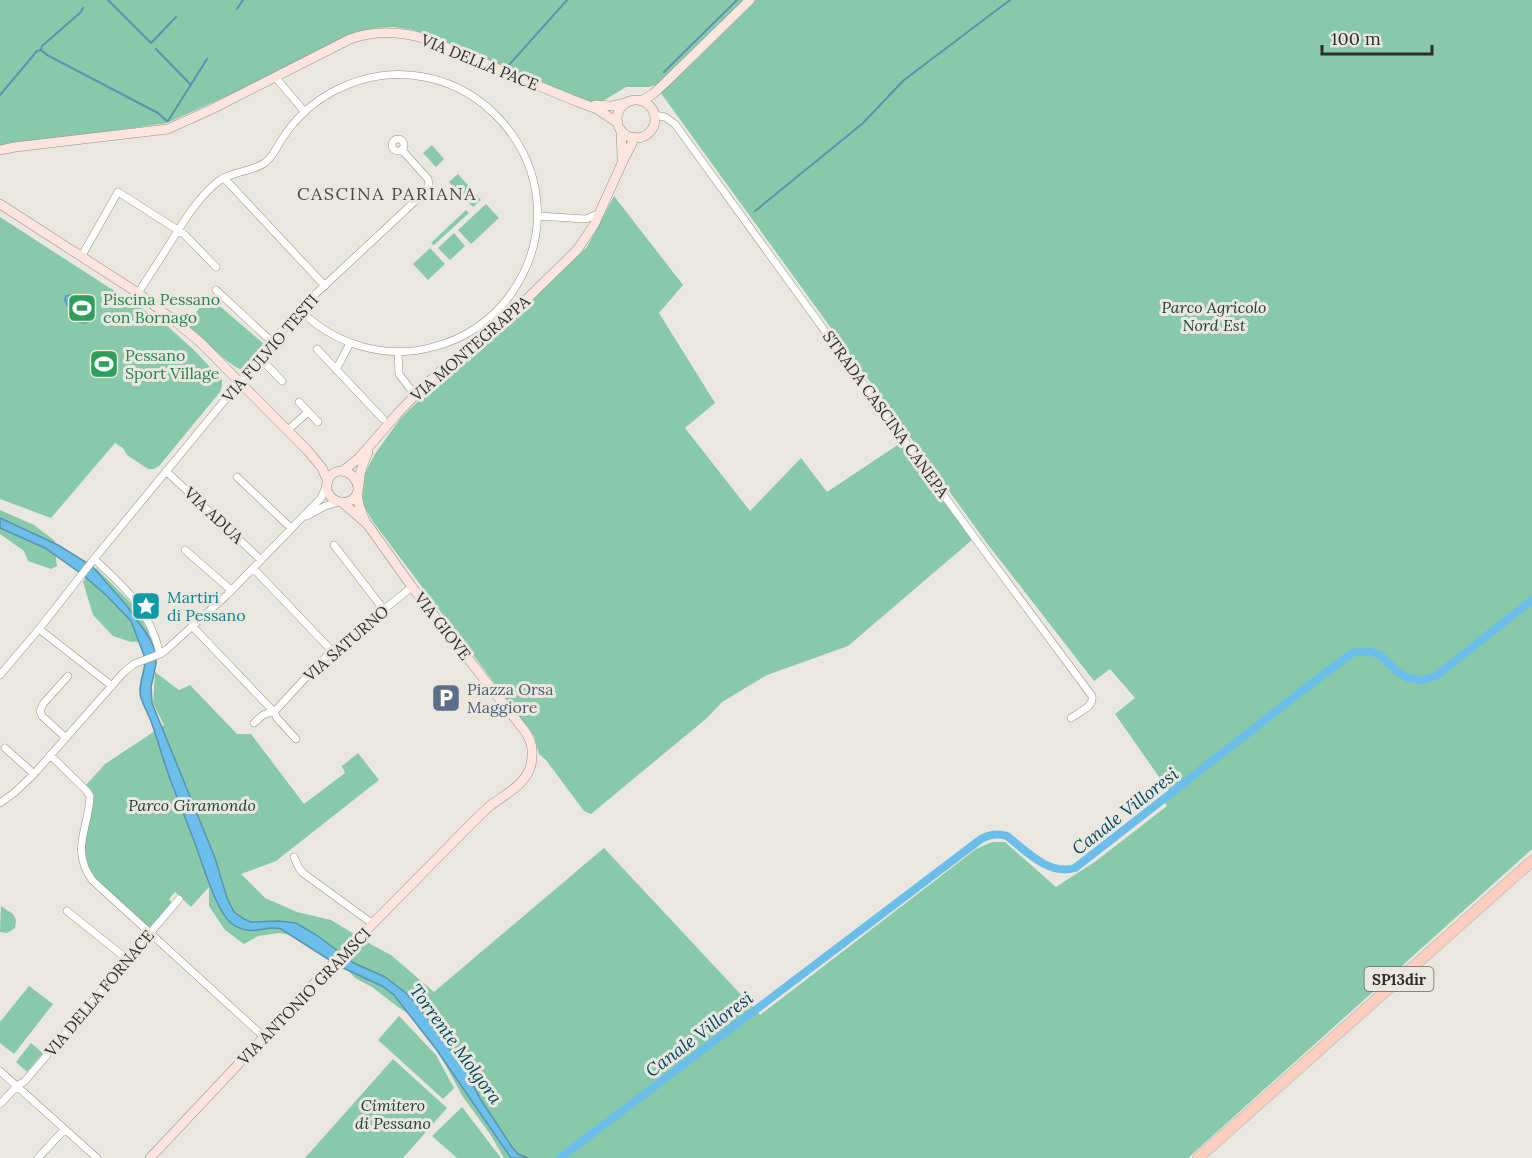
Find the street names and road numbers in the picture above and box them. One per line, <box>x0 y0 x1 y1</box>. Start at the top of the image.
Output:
street label: VIA DELLA PACE <box>417 29 542 95</box>
street label: VIA FULVIO TESTI <box>217 290 322 407</box>
street label: VIA MONTEGRAPPA <box>406 290 534 406</box>
street label: STRADA CASCINA CANEPA <box>819 327 954 502</box>
street label: VIA ADUA <box>180 482 248 548</box>
street label: VIA GIOVE <box>410 587 476 664</box>
street label: VIA SATURNO <box>299 601 393 686</box>
street label: VIA ANTONIO GRAMSCI <box>233 923 375 1069</box>
street label: VIA DELLA FORNACE <box>40 926 158 1061</box>
road number: SP13dir <box>1364 967 1434 991</box>

